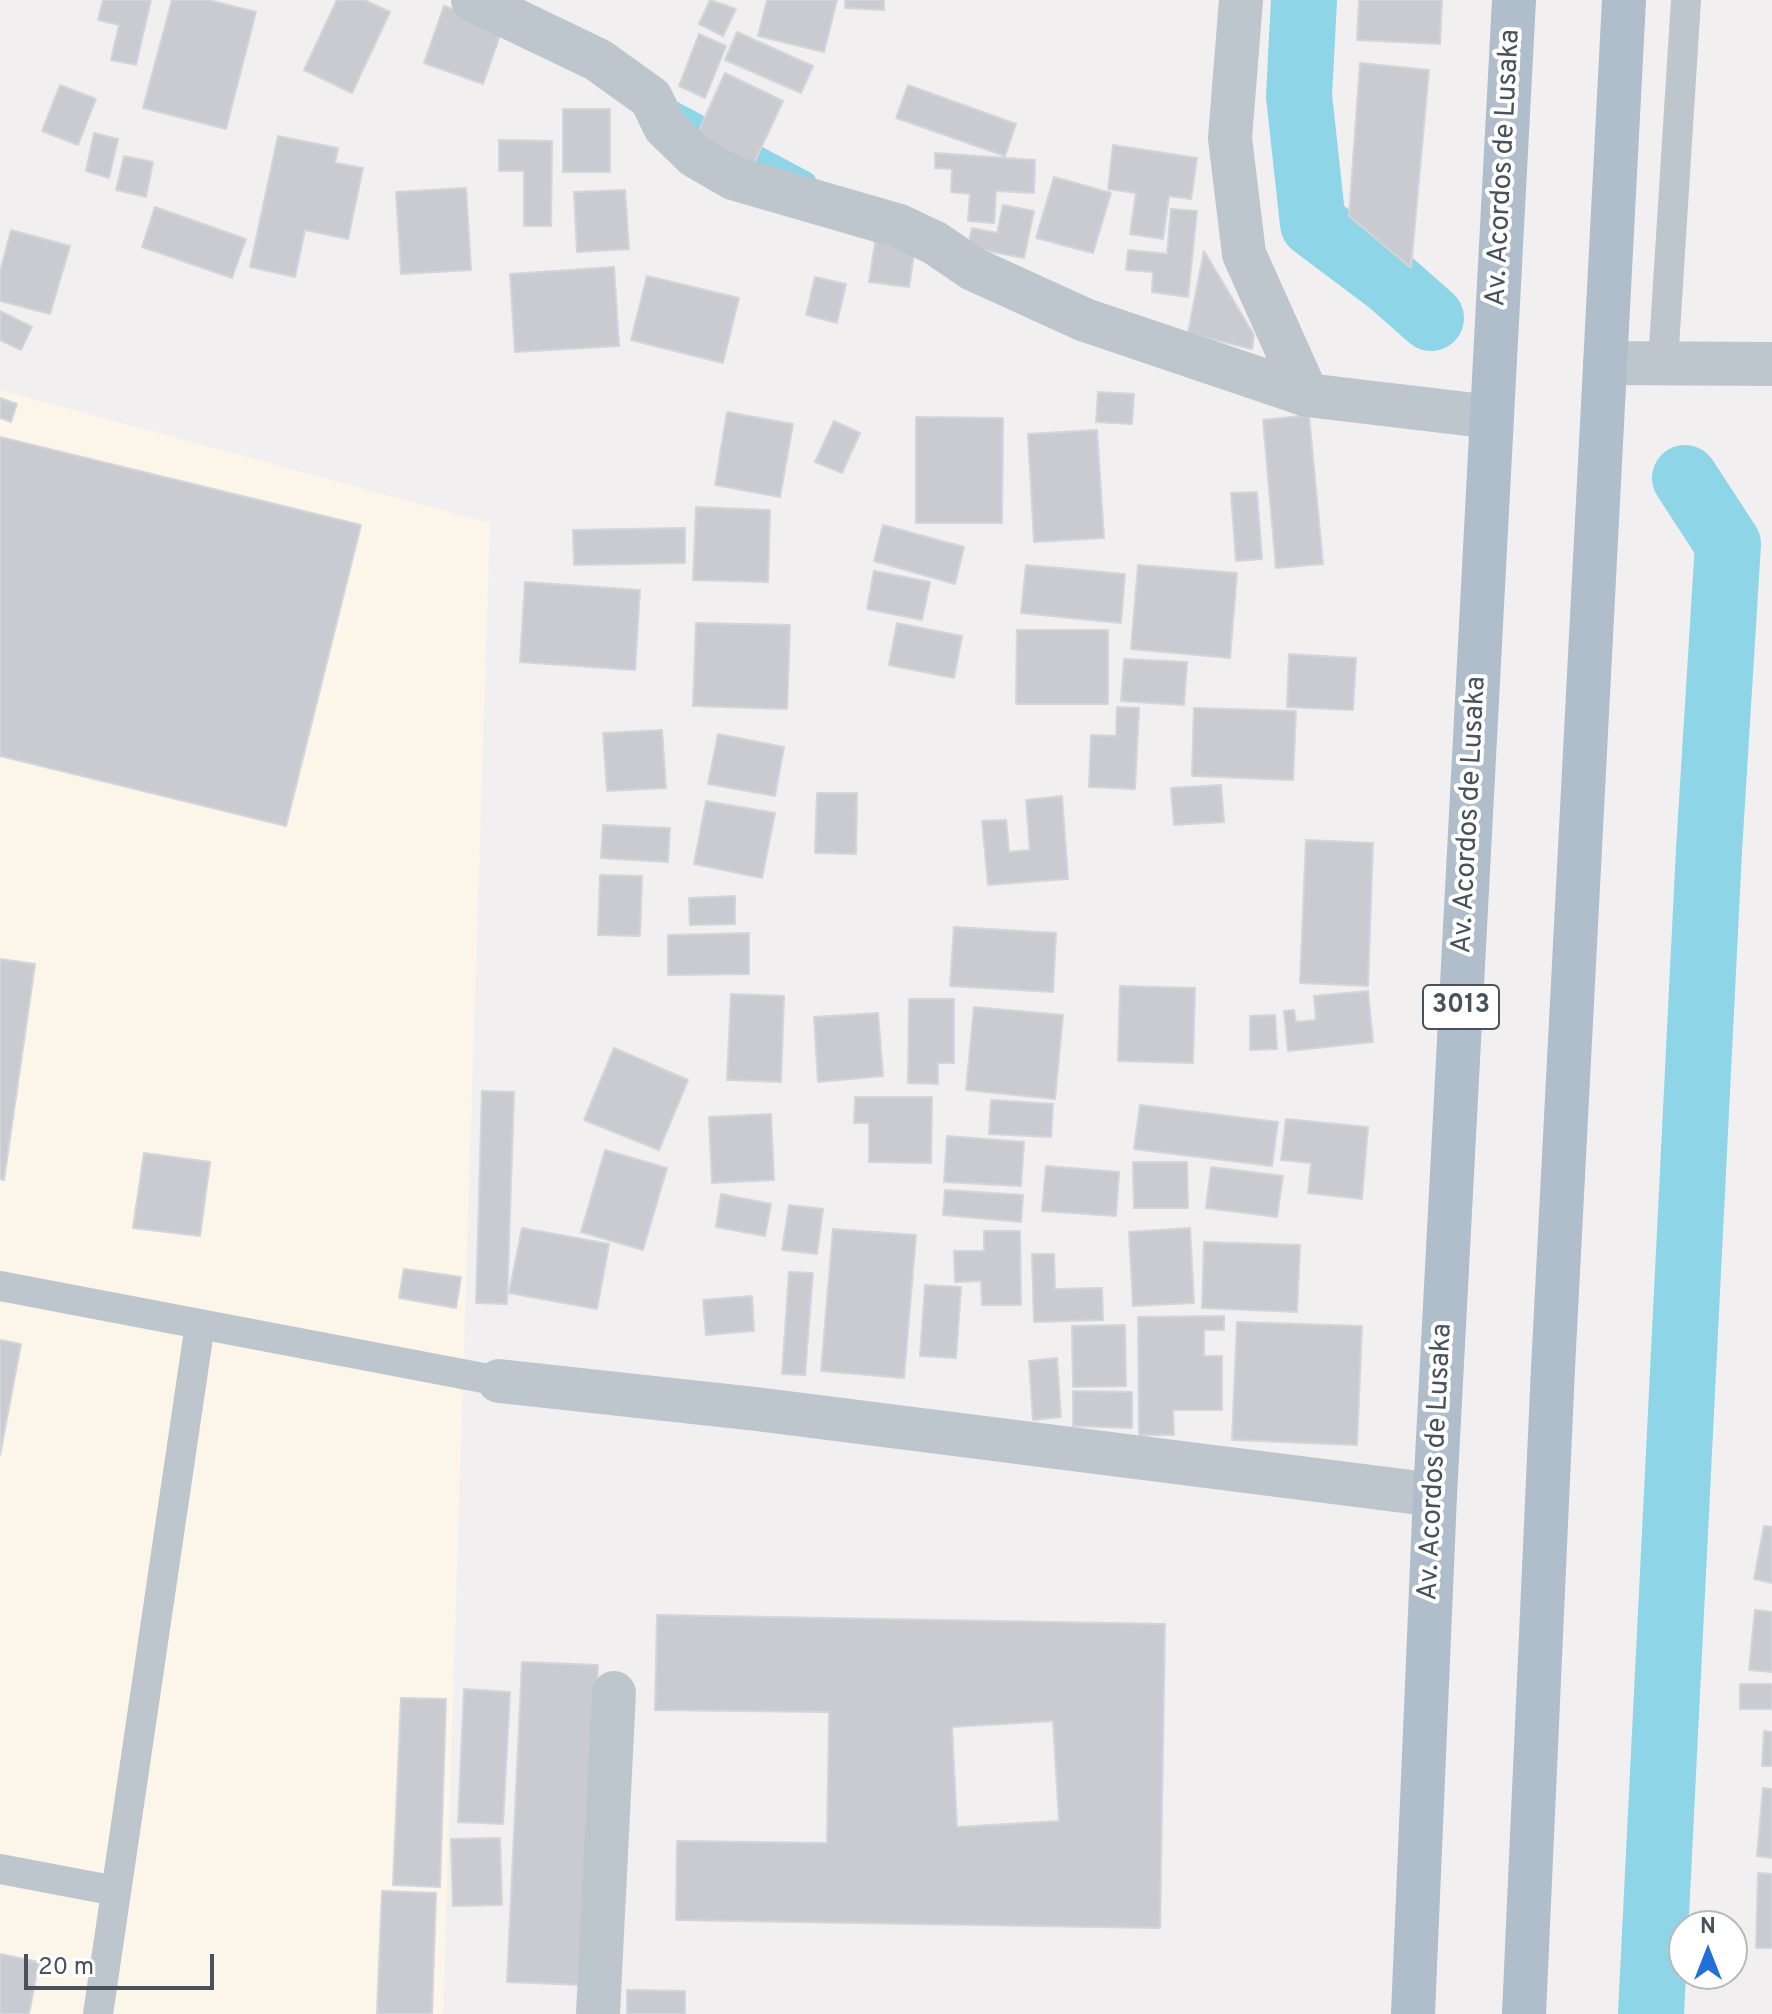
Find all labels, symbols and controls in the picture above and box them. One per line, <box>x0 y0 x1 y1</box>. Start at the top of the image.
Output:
street label: Av. Acordos de Lusaka <box>1481 28 1529 308</box>
street label: Av. Acordos de Lusaka <box>1447 675 1495 955</box>
road number: 3013 <box>1423 985 1499 1029</box>
street label: Av. Acordos de Lusaka <box>1413 1322 1461 1602</box>
north arrow <box>1668 1910 1748 1990</box>
text: N <box>1700 1914 1716 1941</box>
scale bar <box>28 1938 218 1988</box>
text: 20 m <box>38 1953 94 1983</box>

